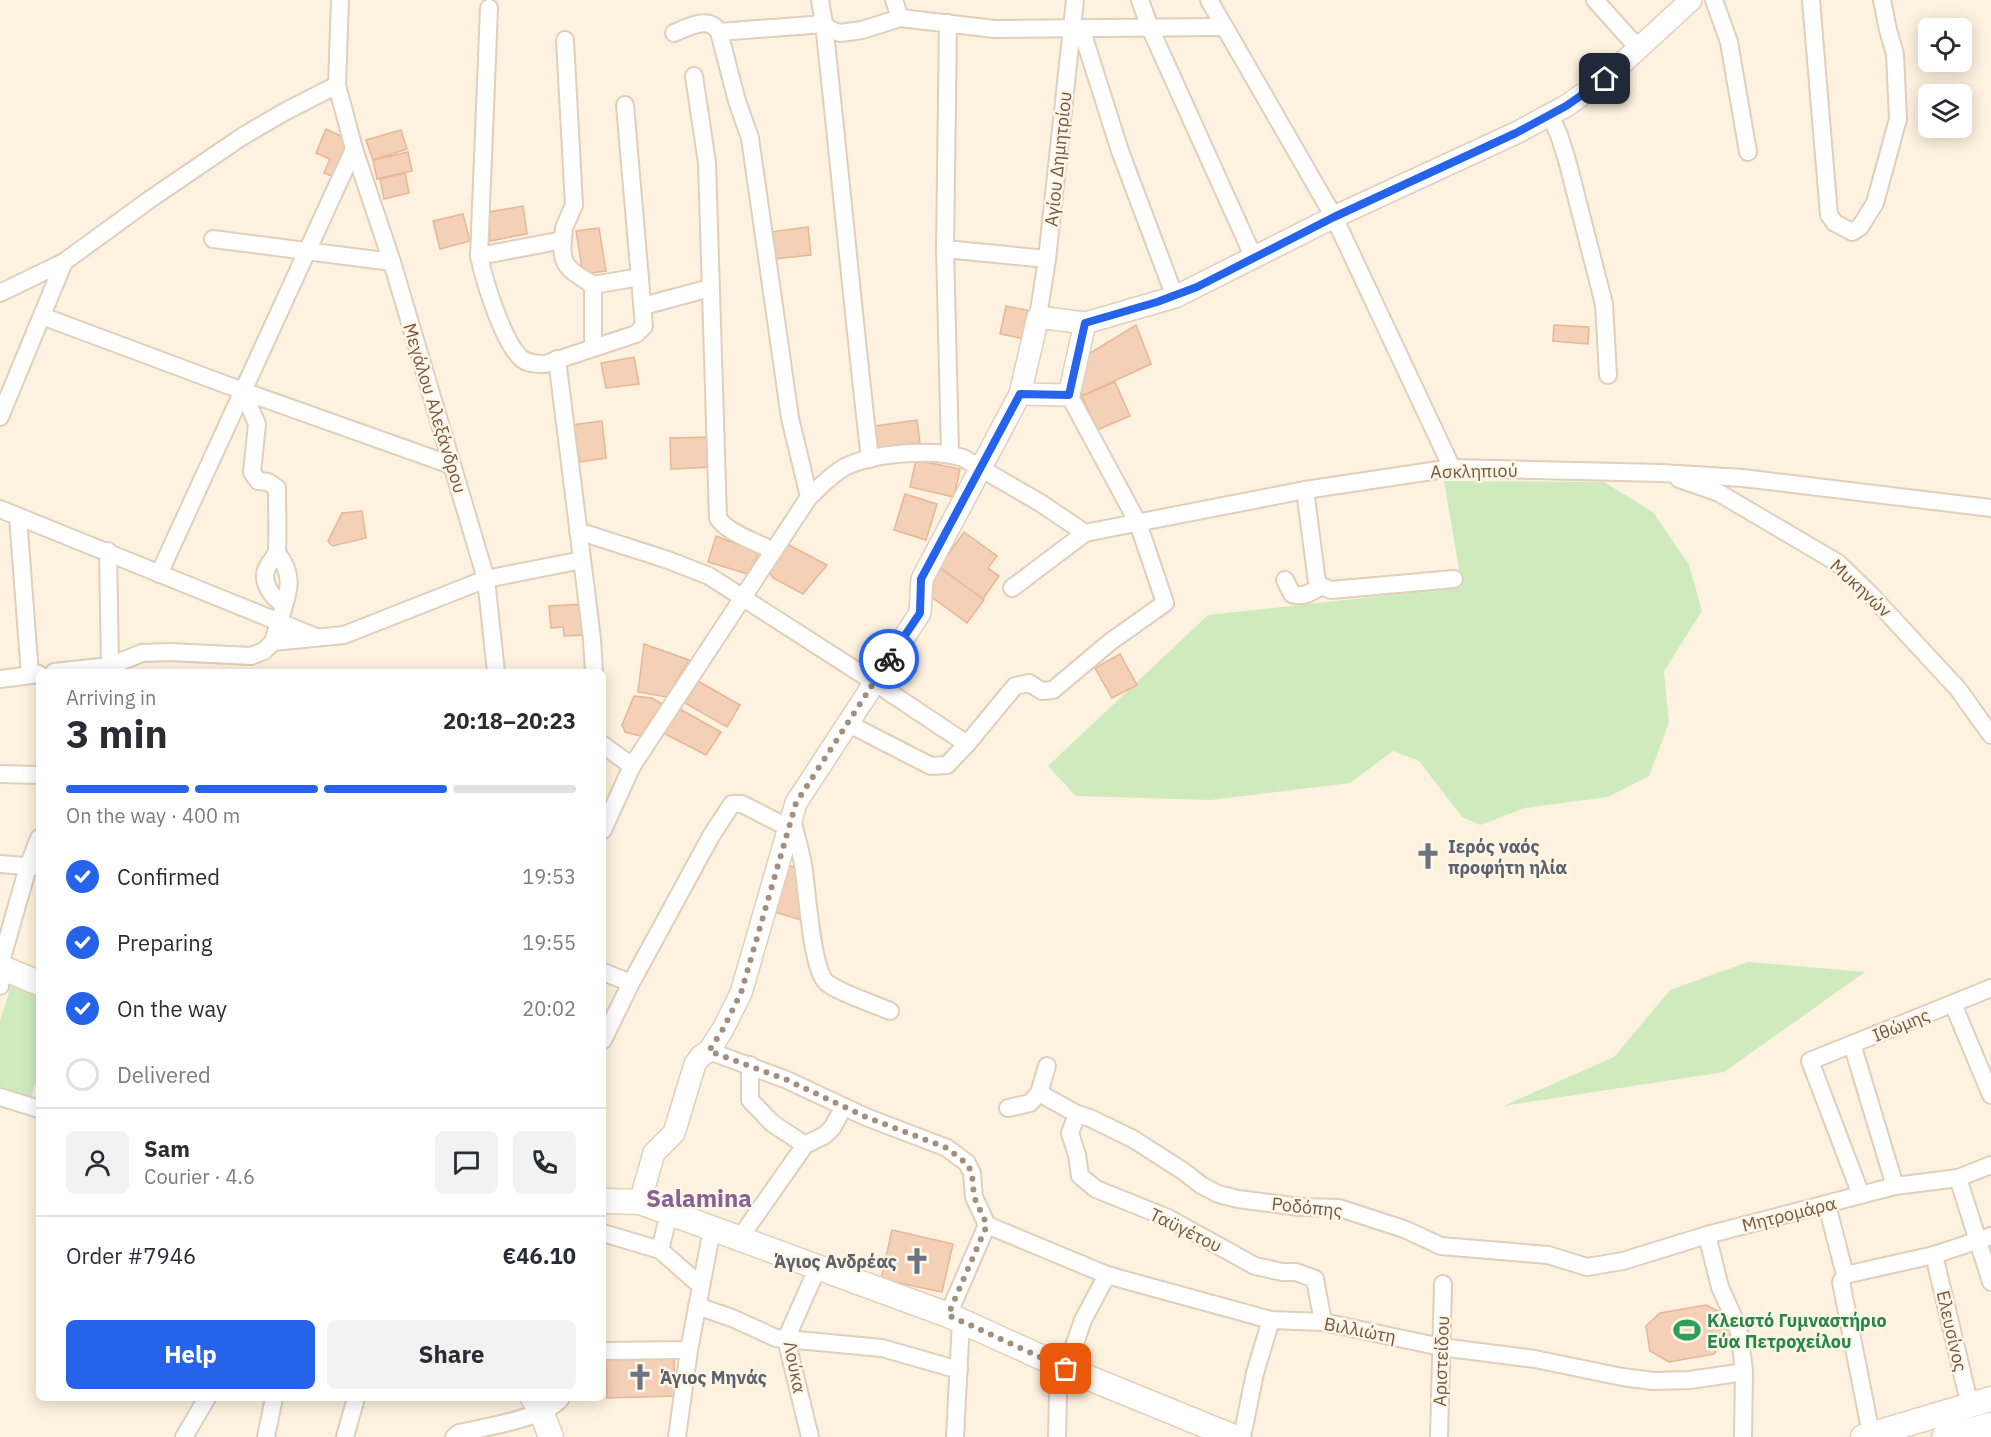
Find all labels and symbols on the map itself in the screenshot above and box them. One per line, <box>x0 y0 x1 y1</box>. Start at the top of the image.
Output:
pin <box>1579 53 1630 104</box>
street label: Αγίου Δημητρίου <box>1039 90 1077 228</box>
street label: Μεγάλου Αλεξάνδρου <box>398 320 472 496</box>
street label: Ασκληπιού <box>1430 459 1518 483</box>
street label: Μυκηνών <box>1825 554 1897 622</box>
courier <box>859 629 919 689</box>
place label: Ιερός ναός προφήτη ηλία <box>1448 835 1567 879</box>
church icon: Ιερός ναός προφήτη ηλία <box>1413 841 1443 871</box>
street label: Ιθώμης <box>1869 1003 1933 1047</box>
district label: Salamina <box>646 1182 752 1214</box>
street label: Μητρομάρα <box>1739 1191 1839 1237</box>
street label: Ροδόπης <box>1270 1192 1344 1222</box>
street label: Ταϋγέτου <box>1146 1203 1226 1257</box>
church icon: Άγιος Ανδρέας <box>902 1246 932 1276</box>
place label: Άγιος Ανδρέας <box>774 1250 897 1273</box>
street label: Ελευσίνος <box>1932 1288 1973 1374</box>
place label: Κλειστό Γυμναστήριο Εύα Πετροχείλου <box>1707 1309 1887 1353</box>
street label: Βιλλιώτη <box>1322 1312 1398 1348</box>
street label: Αριστείδου <box>1428 1315 1454 1407</box>
sports icon: Κλειστό Γυμναστήριο Εύα Πετροχείλου <box>1672 1315 1702 1345</box>
street label: Λούκα <box>779 1339 811 1395</box>
pin <box>1040 1343 1091 1394</box>
church icon: Άγιος Μηνάς <box>625 1362 655 1392</box>
place label: Άγιος Μηνάς <box>660 1366 767 1389</box>

